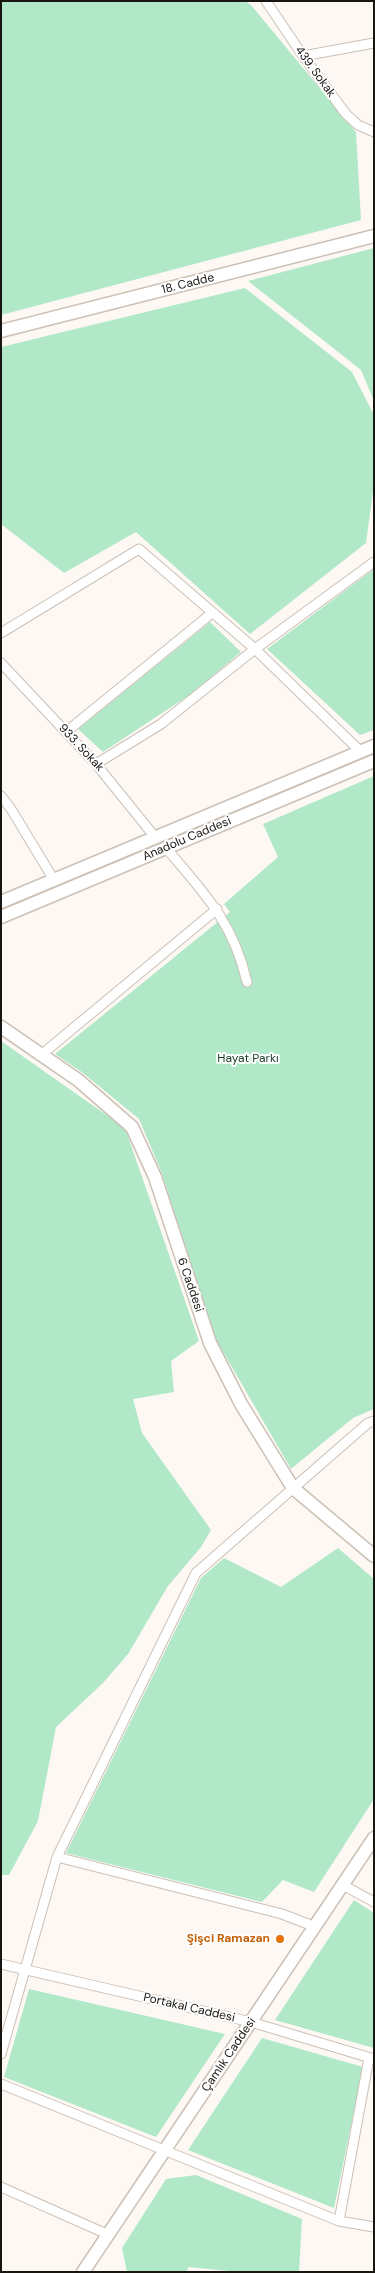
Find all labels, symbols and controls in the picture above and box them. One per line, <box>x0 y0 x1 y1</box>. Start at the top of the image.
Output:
street label: 439. Sokak <box>292 44 338 100</box>
street label: 18. Cadde <box>160 271 216 297</box>
street label: 933. Sokak <box>55 721 107 775</box>
street label: Anadolu Caddesi <box>141 814 233 864</box>
park label: Hayat Parkı <box>217 1052 279 1066</box>
street label: 6 Caddesi <box>174 1256 206 1314</box>
place label: Şişci Ramazan <box>187 1932 270 1946</box>
marker: Şişci Ramazan <box>274 1933 286 1945</box>
street label: Portakal Caddesi <box>142 1990 236 2026</box>
street label: Çamlık Caddesi <box>199 2015 259 2095</box>

